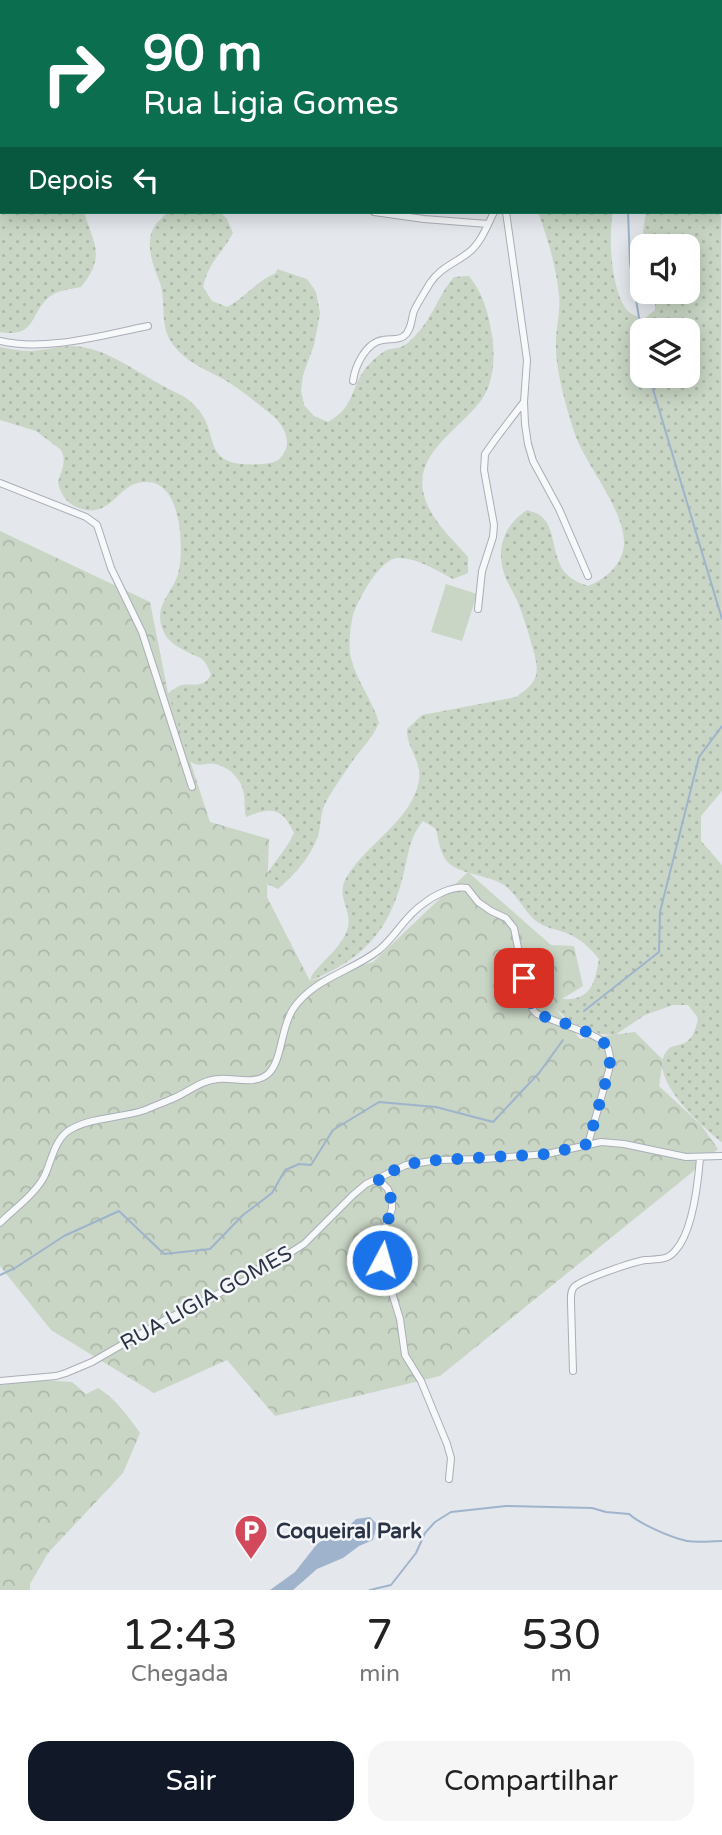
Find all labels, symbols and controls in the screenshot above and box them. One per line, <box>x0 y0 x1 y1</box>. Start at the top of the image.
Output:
text: 90 m <box>143 25 262 84</box>
icon: right <box>28 28 119 119</box>
text: Rua Ligia Gomes <box>143 85 399 123</box>
icon: left <box>127 161 165 199</box>
text: Depois <box>28 165 113 196</box>
map controls <box>630 234 700 388</box>
button: sound <box>630 234 700 304</box>
button: layers <box>630 318 700 388</box>
pin <box>494 948 554 1008</box>
icon: arrive <box>505 959 543 997</box>
position arrow <box>345 1223 419 1297</box>
street label: RUA LIGIA GOMES <box>116 1241 296 1356</box>
parking icon: Coqueiral Park <box>232 1512 270 1561</box>
place label: Coqueiral Park <box>276 1519 422 1544</box>
text: 12:43 <box>121 1610 238 1661</box>
text: 7 <box>366 1610 393 1661</box>
text: 530 <box>521 1610 601 1661</box>
text: Chegada <box>131 1660 229 1688</box>
text: min <box>359 1660 400 1688</box>
text: m <box>550 1660 572 1688</box>
button: Sair <box>28 1741 354 1821</box>
button: Compartilhar <box>368 1741 694 1821</box>

